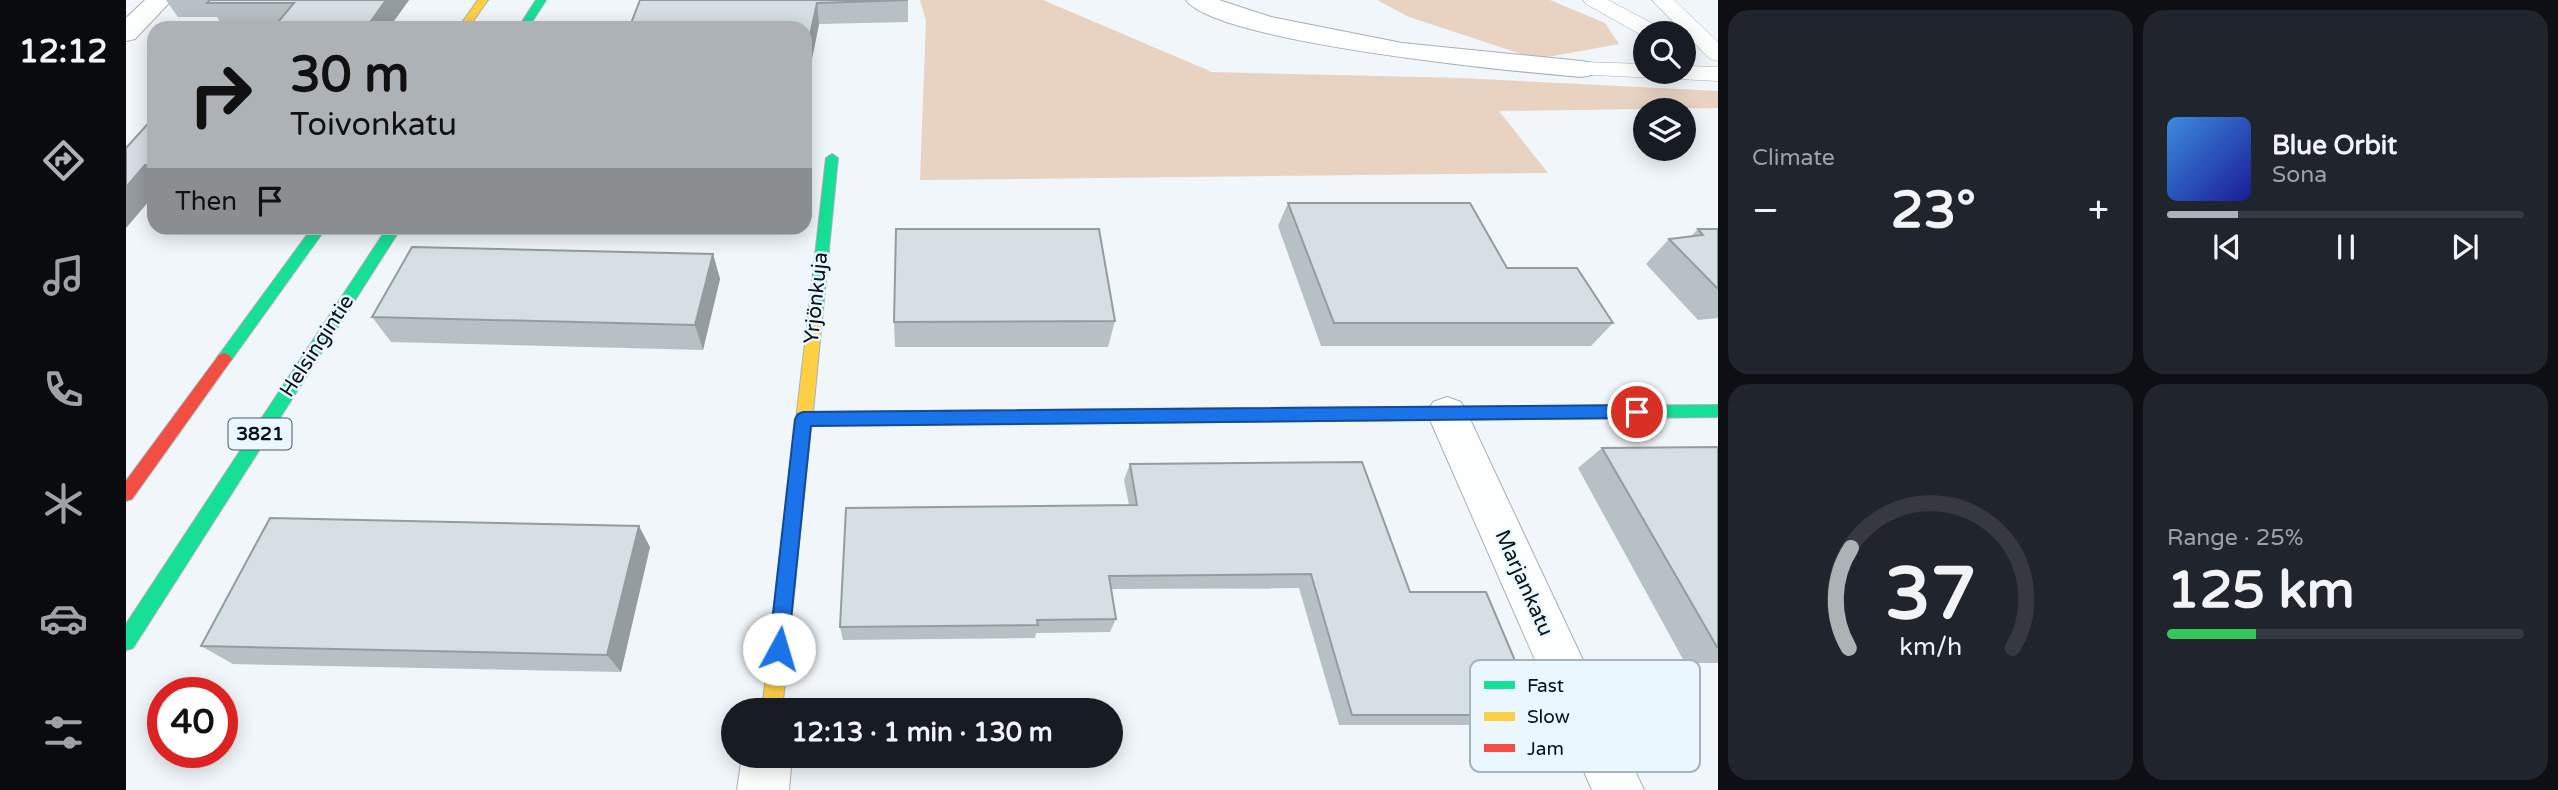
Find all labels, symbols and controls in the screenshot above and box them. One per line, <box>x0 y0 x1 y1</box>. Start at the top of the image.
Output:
map controls <box>1633 21 1696 161</box>
button: search <box>1633 21 1696 84</box>
text: 12:12 <box>19 33 107 71</box>
text: 30 m <box>290 46 409 105</box>
icon: right <box>175 49 266 140</box>
button: layers <box>1633 98 1696 161</box>
text: Toivonkatu <box>290 106 457 144</box>
text: Blue Orbit <box>2272 130 2397 161</box>
icon: directions <box>39 136 88 185</box>
text: Climate <box>1752 144 1835 172</box>
text: Sona <box>2272 161 2327 189</box>
text: 23° <box>1891 179 1976 242</box>
icon: arrive <box>251 182 289 220</box>
text: Then <box>175 186 237 217</box>
text: − <box>1752 188 1779 234</box>
text: + <box>2088 188 2109 234</box>
icon: previous <box>2208 228 2246 266</box>
icon: pause <box>2327 228 2365 266</box>
icon: next <box>2446 228 2484 266</box>
icon: music <box>39 251 88 300</box>
street label: Yrjönkuja <box>799 251 833 345</box>
street label: Helsingintie <box>275 290 359 402</box>
icon: phone <box>39 365 88 414</box>
pin <box>1607 382 1667 442</box>
icon: arrive <box>1618 393 1656 431</box>
road number: 3821 <box>228 418 292 449</box>
icon: climate <box>39 479 88 528</box>
text: Range · 25% <box>2167 524 2303 552</box>
street label: Marjankatu <box>1489 526 1559 640</box>
text: 37 <box>1885 551 1976 639</box>
text: 125 km <box>2167 559 2355 622</box>
icon: car <box>39 594 88 643</box>
position arrow <box>742 612 816 686</box>
text: km/h <box>1899 632 1962 662</box>
legend <box>1470 660 1700 772</box>
text: Fast <box>1527 675 1564 697</box>
speed limit sign: 40 <box>147 677 238 768</box>
text: Slow <box>1527 706 1570 728</box>
icon: filters <box>39 708 88 757</box>
text: 12:13 · 1 min · 130 m <box>791 717 1053 748</box>
text: Jam <box>1527 738 1564 760</box>

